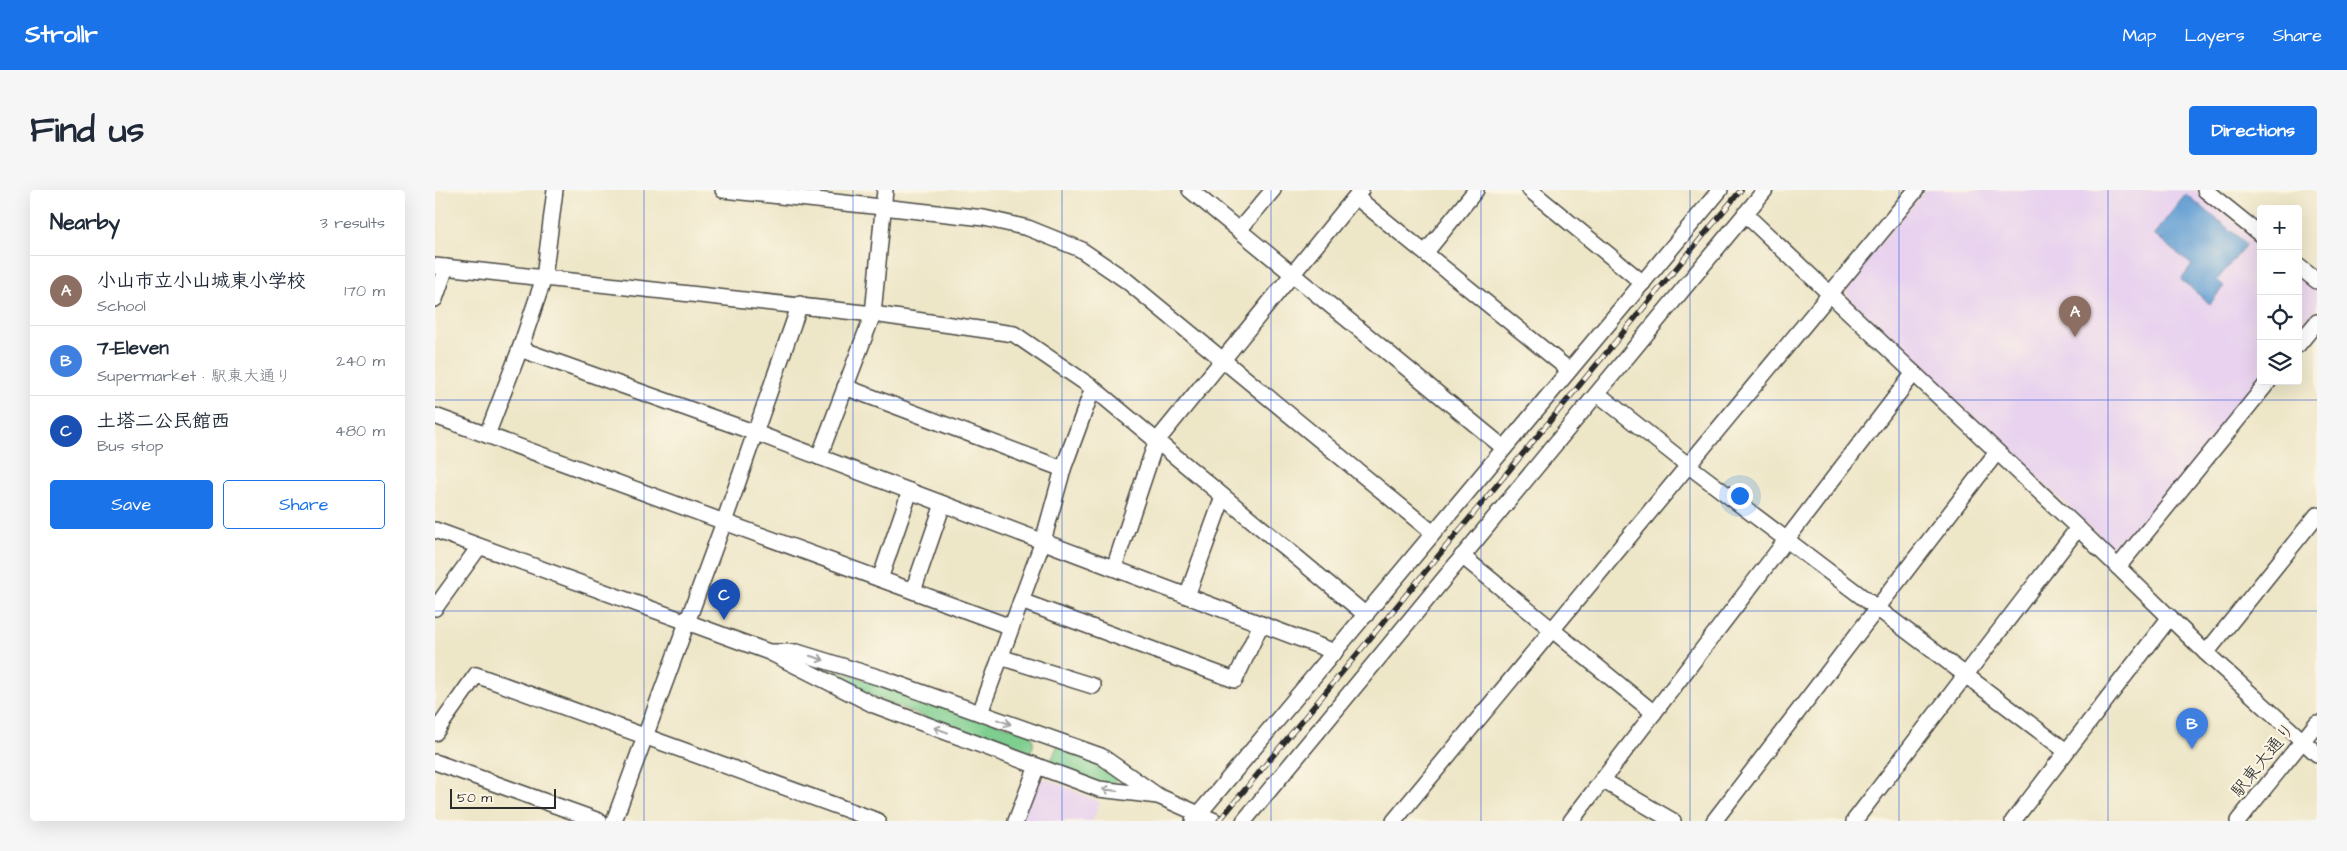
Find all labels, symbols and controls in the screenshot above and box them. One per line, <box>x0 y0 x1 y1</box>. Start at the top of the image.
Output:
text: Strollr <box>25 18 98 52</box>
text: Map <box>2122 23 2156 48</box>
text: Layers <box>2184 23 2245 48</box>
text: Share <box>2273 23 2322 48</box>
text: Find us <box>30 106 144 155</box>
button: Directions <box>2189 106 2317 155</box>
map controls <box>2257 205 2302 385</box>
button: + <box>2257 205 2302 250</box>
text: Nearby <box>50 208 120 237</box>
text: 3 results <box>320 212 385 234</box>
button: − <box>2257 250 2302 295</box>
text: 小山市立小山城東小学校 <box>97 268 306 295</box>
text: A <box>61 280 71 302</box>
text: 170 m <box>344 280 385 302</box>
text: School <box>97 295 146 317</box>
button: locate <box>2257 295 2302 340</box>
pin: A <box>2059 296 2091 337</box>
text: 7-Eleven <box>97 335 169 362</box>
button: layers <box>2257 340 2302 385</box>
text: B <box>60 350 72 372</box>
text: 240 m <box>336 350 385 372</box>
text: Supermarket · 駅東大通り <box>97 365 291 387</box>
text: 土塔二公民館西 <box>97 408 230 435</box>
text: C <box>60 420 72 442</box>
text: 480 m <box>335 420 385 442</box>
text: Bus stop <box>97 435 163 457</box>
button: Save <box>50 480 213 529</box>
button: Share <box>223 480 385 529</box>
your location <box>1727 483 1753 509</box>
pin: C <box>708 579 740 620</box>
one-way arrow <box>809 654 825 664</box>
pin: B <box>2176 708 2208 749</box>
street label: 駅東大通り <box>2225 717 2301 803</box>
one-way arrow <box>996 718 1011 727</box>
one-way arrow <box>933 725 949 734</box>
one-way arrow <box>1102 785 1118 795</box>
scale bar <box>450 786 556 809</box>
text: 50 m <box>457 788 492 808</box>

